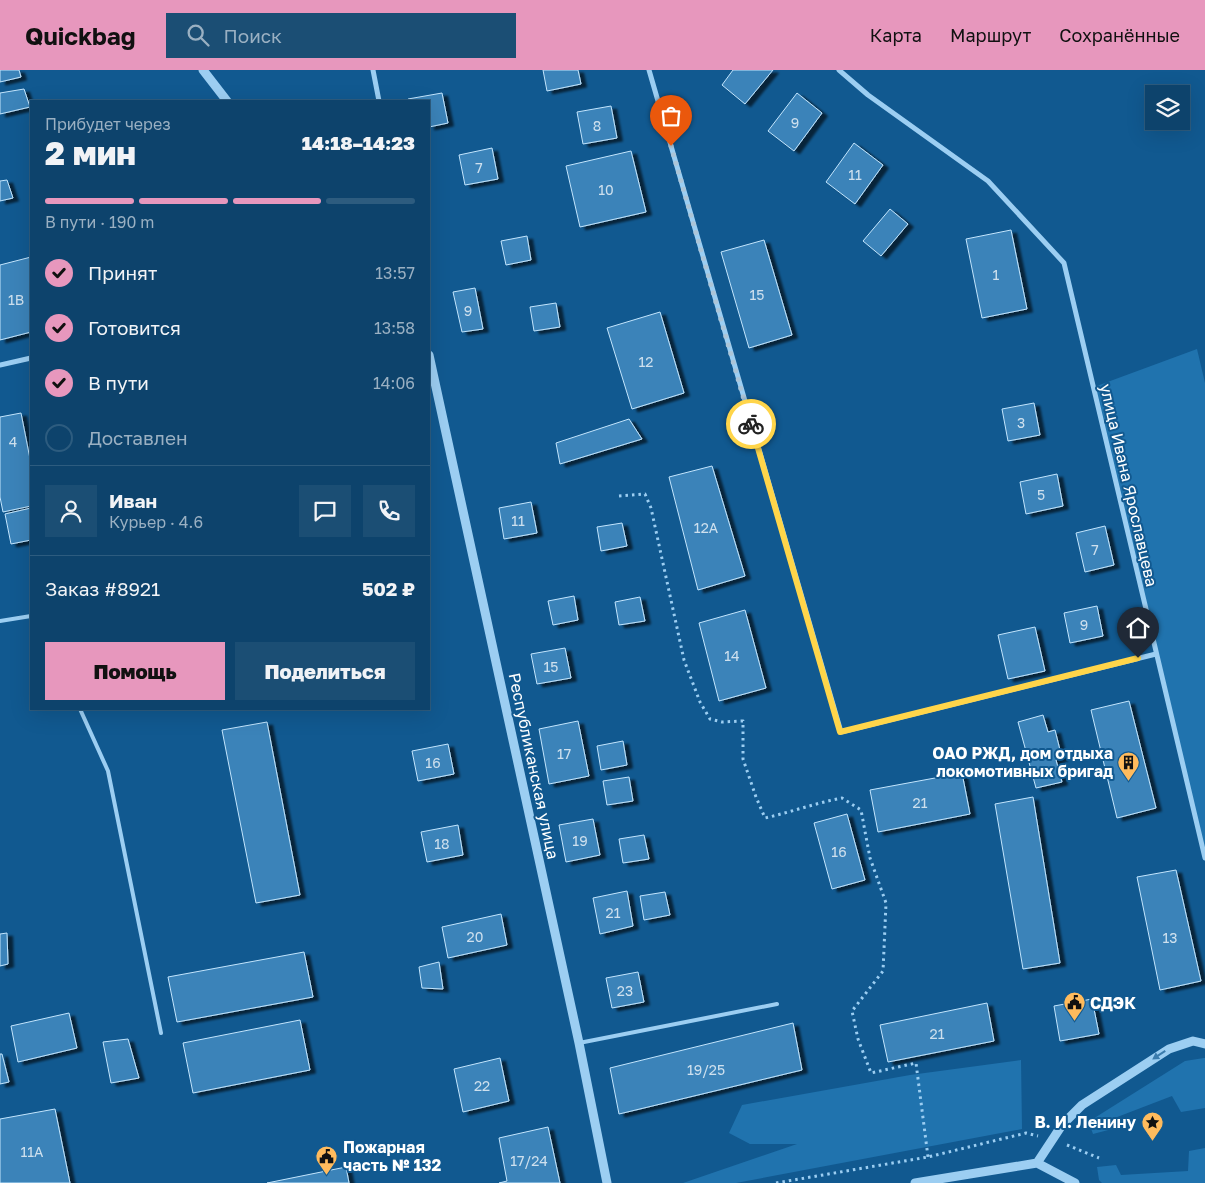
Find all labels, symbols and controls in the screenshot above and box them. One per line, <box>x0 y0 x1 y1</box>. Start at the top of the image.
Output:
search box <box>166 13 516 58</box>
text: Quickbag <box>25 21 136 50</box>
icon: search <box>184 21 212 49</box>
text: Поиск <box>224 24 282 47</box>
text: Карта <box>870 24 922 46</box>
text: Маршрут <box>950 24 1031 46</box>
text: Сохранённые <box>1059 24 1180 46</box>
map controls <box>1145 85 1190 130</box>
button: layers <box>1145 85 1190 130</box>
pin <box>650 95 692 146</box>
icon: bag <box>657 102 685 130</box>
text: Прибудет через <box>45 114 171 134</box>
house number: 9 <box>791 114 799 131</box>
house number: 8 <box>593 117 601 134</box>
text: 14:18–14:23 <box>302 131 415 154</box>
text: 2 мин <box>45 134 136 172</box>
house number: 7 <box>475 159 483 176</box>
house number: 11 <box>848 166 862 183</box>
house number: 10 <box>598 181 614 198</box>
text: В пути · 190 m <box>45 212 155 232</box>
icon: check <box>45 259 73 287</box>
text: Принят <box>88 261 157 284</box>
text: 13:57 <box>375 263 415 283</box>
house number: 1 <box>993 266 1000 283</box>
house number: 15 <box>750 286 764 303</box>
house number: 1В <box>8 291 24 308</box>
house number: 9 <box>464 302 472 319</box>
icon: check <box>45 314 73 342</box>
text: Готовится <box>88 316 181 339</box>
text: 13:58 <box>374 318 415 338</box>
house number: 12 <box>639 353 653 370</box>
icon: check <box>45 369 73 397</box>
text: В пути <box>88 371 149 394</box>
text: 14:06 <box>373 373 415 393</box>
street label: улица Ивана Ярославцева <box>1096 382 1162 588</box>
courier <box>726 399 776 449</box>
icon: bike <box>737 410 765 438</box>
house number: 3 <box>1017 414 1025 431</box>
text: Доставлен <box>88 426 188 449</box>
house number: 4 <box>9 433 17 450</box>
button: person <box>45 485 97 537</box>
button: chat <box>299 485 351 537</box>
button: phone <box>363 485 415 537</box>
house number: 5 <box>1037 486 1045 503</box>
text: Иван <box>109 489 157 512</box>
text: Курьер · 4.6 <box>109 512 203 532</box>
house number: 11 <box>511 512 525 529</box>
house number: 12А <box>694 519 719 536</box>
house number: 7 <box>1091 541 1099 558</box>
text: Заказ #8921 <box>45 577 160 600</box>
text: 502 ₽ <box>362 577 415 600</box>
pin <box>1117 607 1159 658</box>
icon: home <box>1124 614 1152 642</box>
house number: 9 <box>1080 616 1088 633</box>
button: Помощь <box>45 642 225 700</box>
button: Поделиться <box>235 642 415 700</box>
house number: 14 <box>724 647 740 664</box>
house number: 15 <box>544 658 558 675</box>
street label: Республиканская улица <box>504 671 564 861</box>
place label: ОАО РЖД, дом отдыха локомотивных бригад <box>932 743 1113 781</box>
house number: 17 <box>557 745 571 762</box>
building icon: ОАО РЖД, дом отдыха локомотивных бригад <box>1117 750 1141 781</box>
house number: 16 <box>425 754 441 771</box>
house number: 21 <box>913 794 928 811</box>
house number: 19 <box>572 832 588 849</box>
house number: 18 <box>434 835 450 852</box>
house number: 16 <box>831 843 847 860</box>
house number: 21 <box>606 904 621 921</box>
house number: 20 <box>467 928 483 945</box>
house number: 13 <box>1163 929 1177 946</box>
house number: 23 <box>617 982 633 999</box>
public building icon: СДЭК <box>1062 991 1086 1022</box>
place label: СДЭК <box>1090 993 1136 1013</box>
house number: 21 <box>930 1025 945 1042</box>
one-way arrow <box>1153 1050 1166 1060</box>
house number: 19/25 <box>687 1061 725 1078</box>
house number: 22 <box>474 1077 490 1094</box>
place icon: В. И. Ленину <box>1140 1110 1164 1141</box>
place label: В. И. Ленину <box>1034 1112 1136 1132</box>
place label: Пожарная часть № 132 <box>343 1137 442 1175</box>
house number: 11А <box>21 1143 44 1160</box>
public building icon: Пожарная часть № 132 <box>315 1144 339 1175</box>
house number: 17/24 <box>510 1152 548 1169</box>

